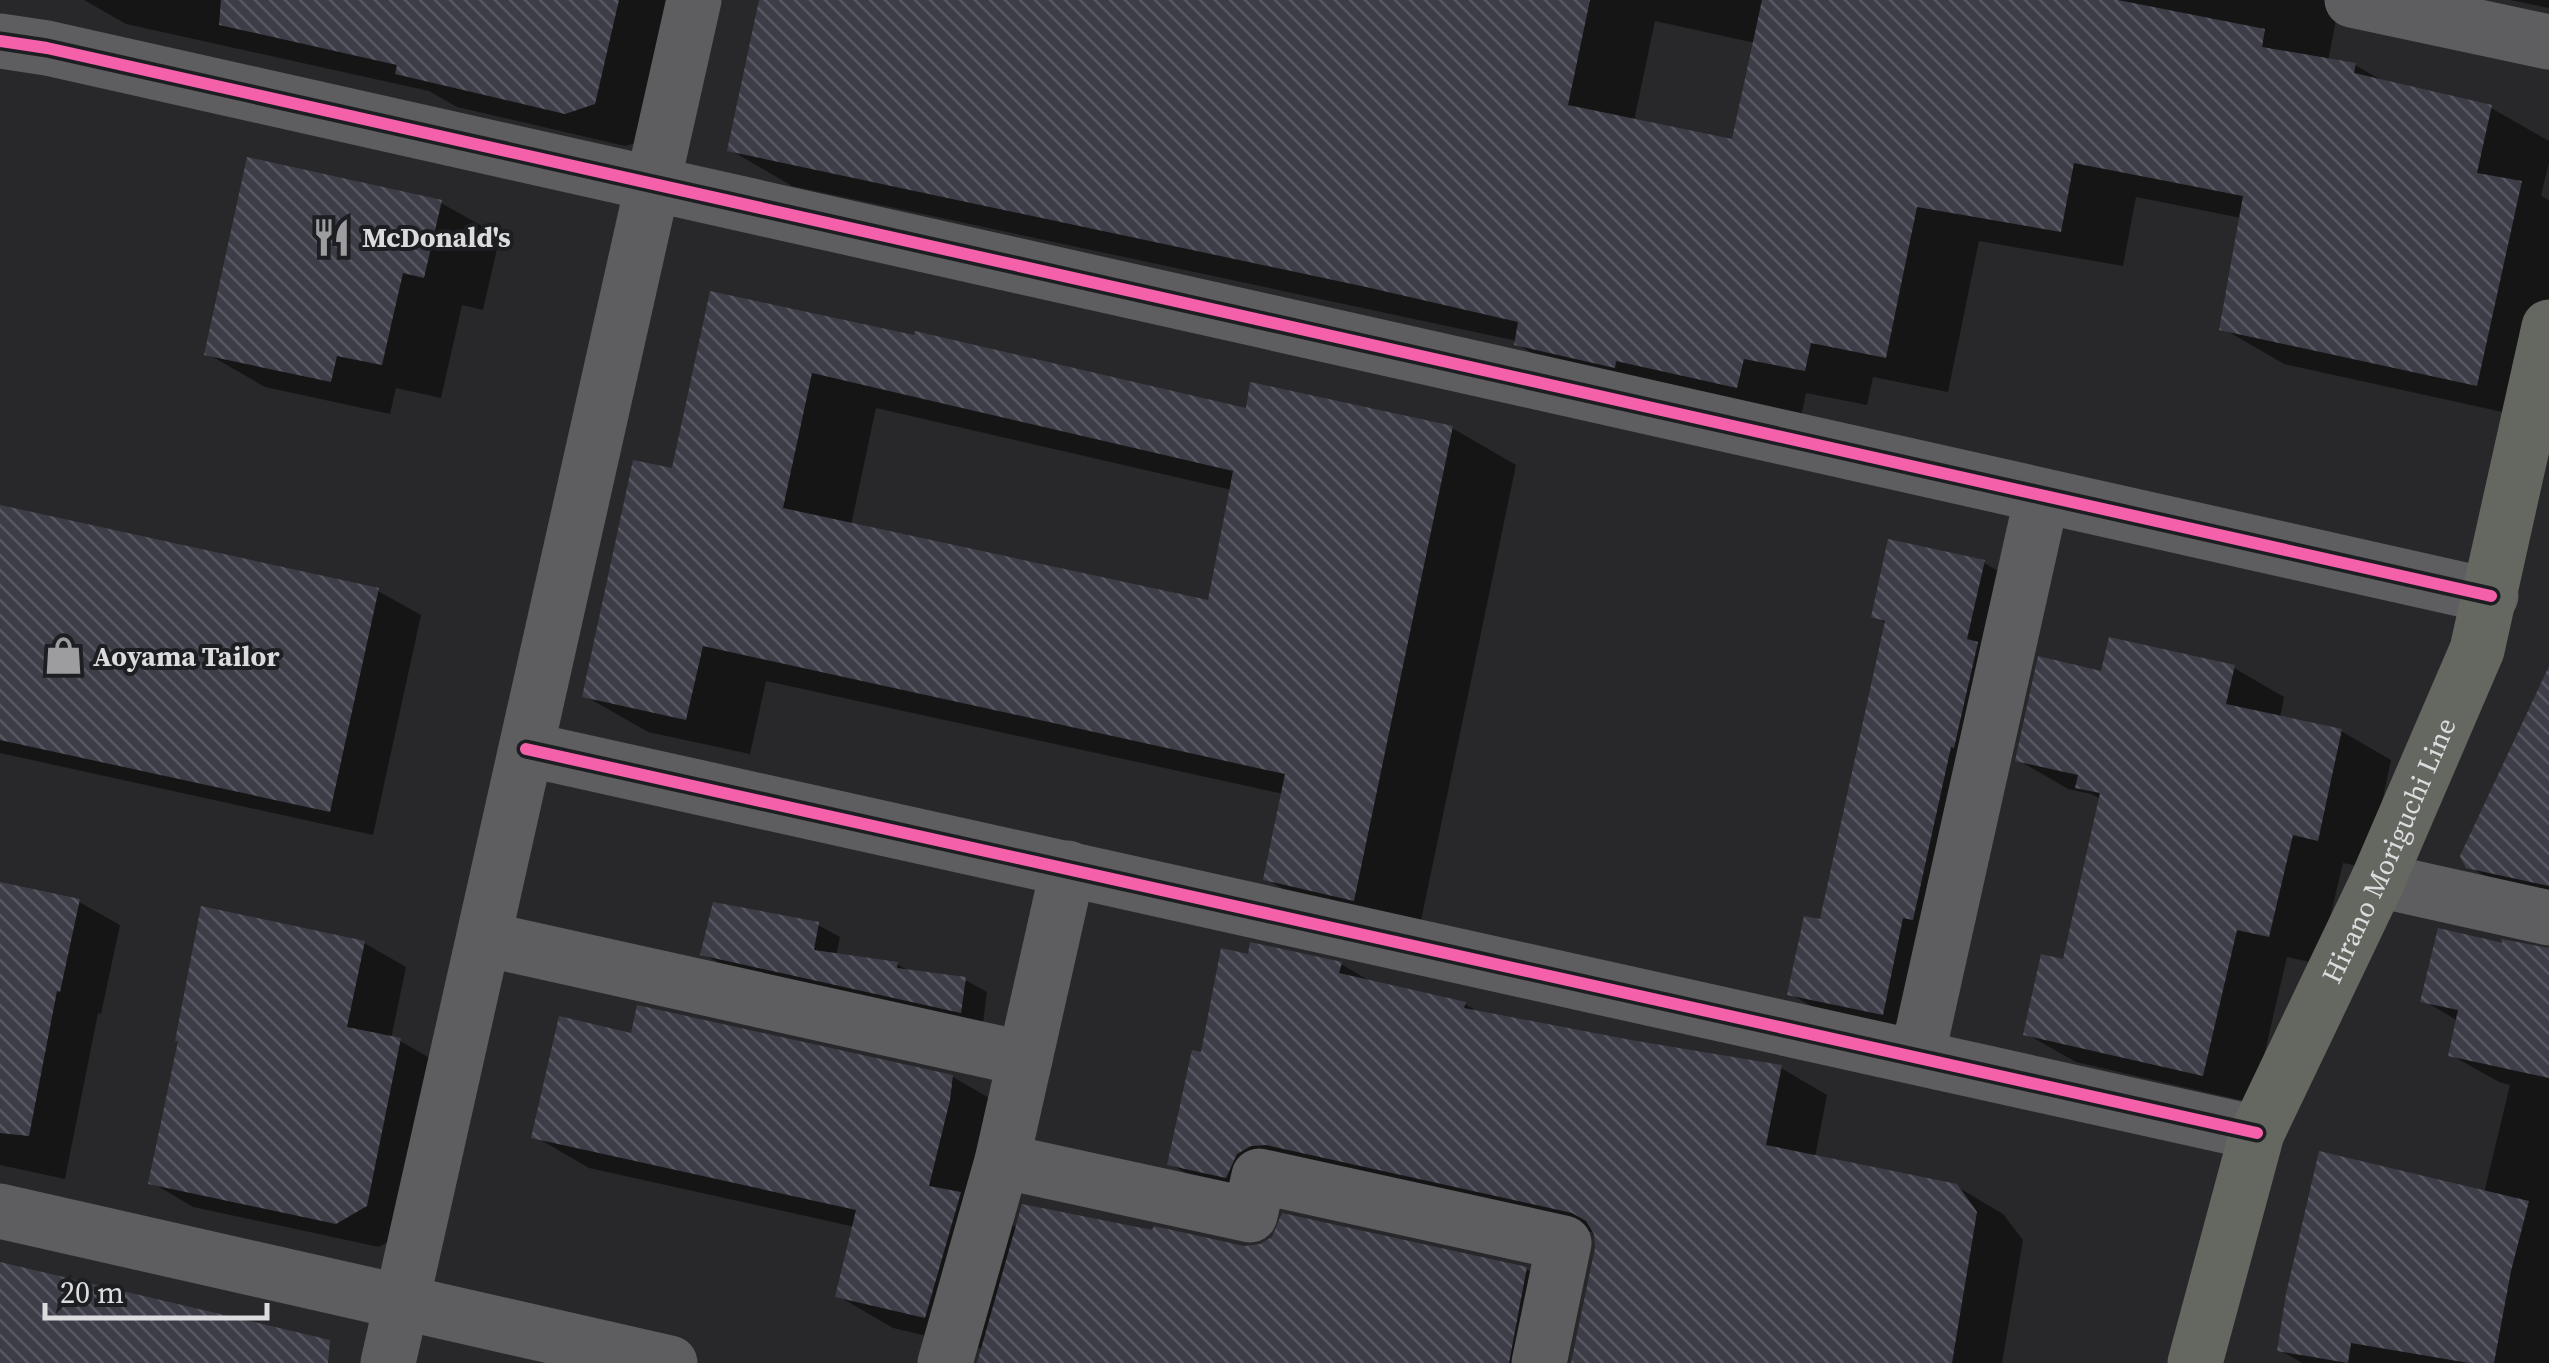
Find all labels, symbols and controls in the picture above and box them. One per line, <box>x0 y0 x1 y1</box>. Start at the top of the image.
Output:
restaurant icon: McDonald's <box>311 216 353 258</box>
place label: McDonald's <box>362 218 511 256</box>
shop icon: Aoyama Tailor <box>42 635 84 677</box>
place label: Aoyama Tailor <box>93 637 279 675</box>
street label: Hirano Moriguchi Line <box>2312 712 2465 989</box>
scale bar <box>45 1258 268 1320</box>
text: 20 m <box>60 1272 124 1313</box>

